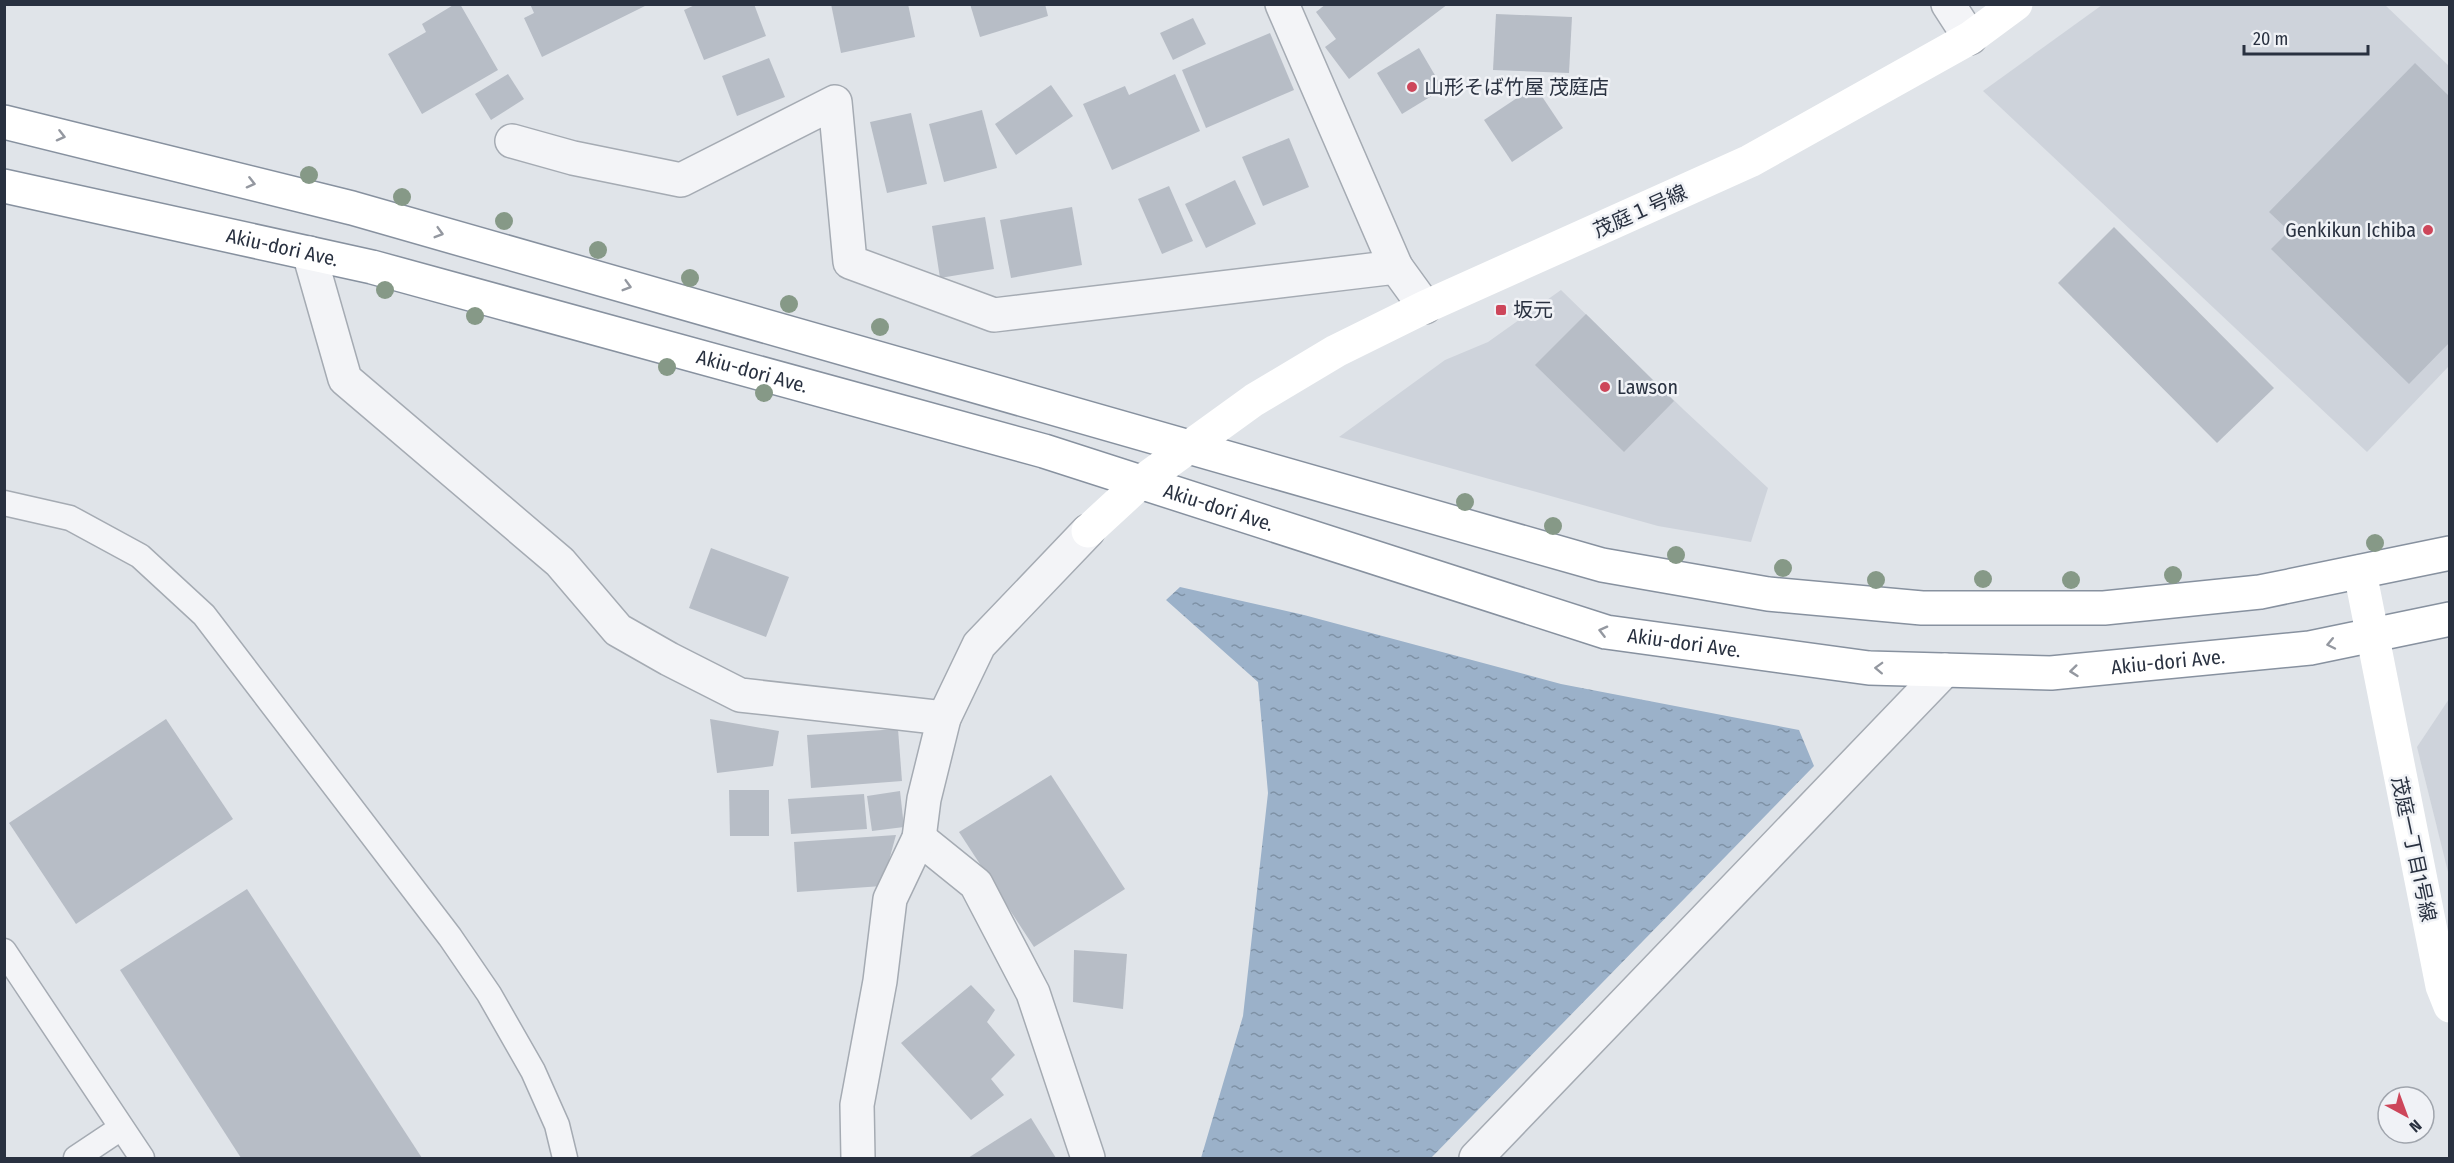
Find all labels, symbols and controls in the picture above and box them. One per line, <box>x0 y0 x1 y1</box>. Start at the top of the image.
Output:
scale bar <box>2244 18 2368 56</box>
text: 20 m <box>2253 28 2288 50</box>
place label: 山形そば竹屋 茂庭店 <box>1424 75 1609 99</box>
marker: 山形そば竹屋 茂庭店 <box>1405 80 1419 94</box>
one-way arrow <box>56 128 66 141</box>
one-way arrow <box>245 175 255 188</box>
street label: 茂庭１号線 <box>1589 180 1691 242</box>
place label: Genkikun Ichiba <box>2285 218 2416 242</box>
street label: Akiu-dori Ave. <box>224 223 341 271</box>
marker: Genkikun Ichiba <box>2421 223 2435 237</box>
one-way arrow <box>433 226 444 238</box>
one-way arrow <box>621 279 631 291</box>
place label: 坂元 <box>1513 298 1553 322</box>
marker: 坂元 <box>1494 303 1508 317</box>
street label: Akiu-dori Ave. <box>694 344 810 398</box>
place label: Lawson <box>1617 375 1678 399</box>
marker: Lawson <box>1598 380 1612 394</box>
street label: Akiu-dori Ave. <box>1161 478 1277 536</box>
street label: Akiu-dori Ave. <box>1626 623 1742 662</box>
one-way arrow <box>1598 625 1608 638</box>
one-way arrow <box>2326 637 2336 650</box>
street label: Akiu-dori Ave. <box>2110 644 2226 679</box>
one-way arrow <box>1875 662 1884 674</box>
one-way arrow <box>2070 664 2079 677</box>
street label: 茂庭一丁目1号線 <box>2387 774 2441 924</box>
north arrow <box>2376 1085 2436 1145</box>
text: N <box>2406 1116 2425 1136</box>

